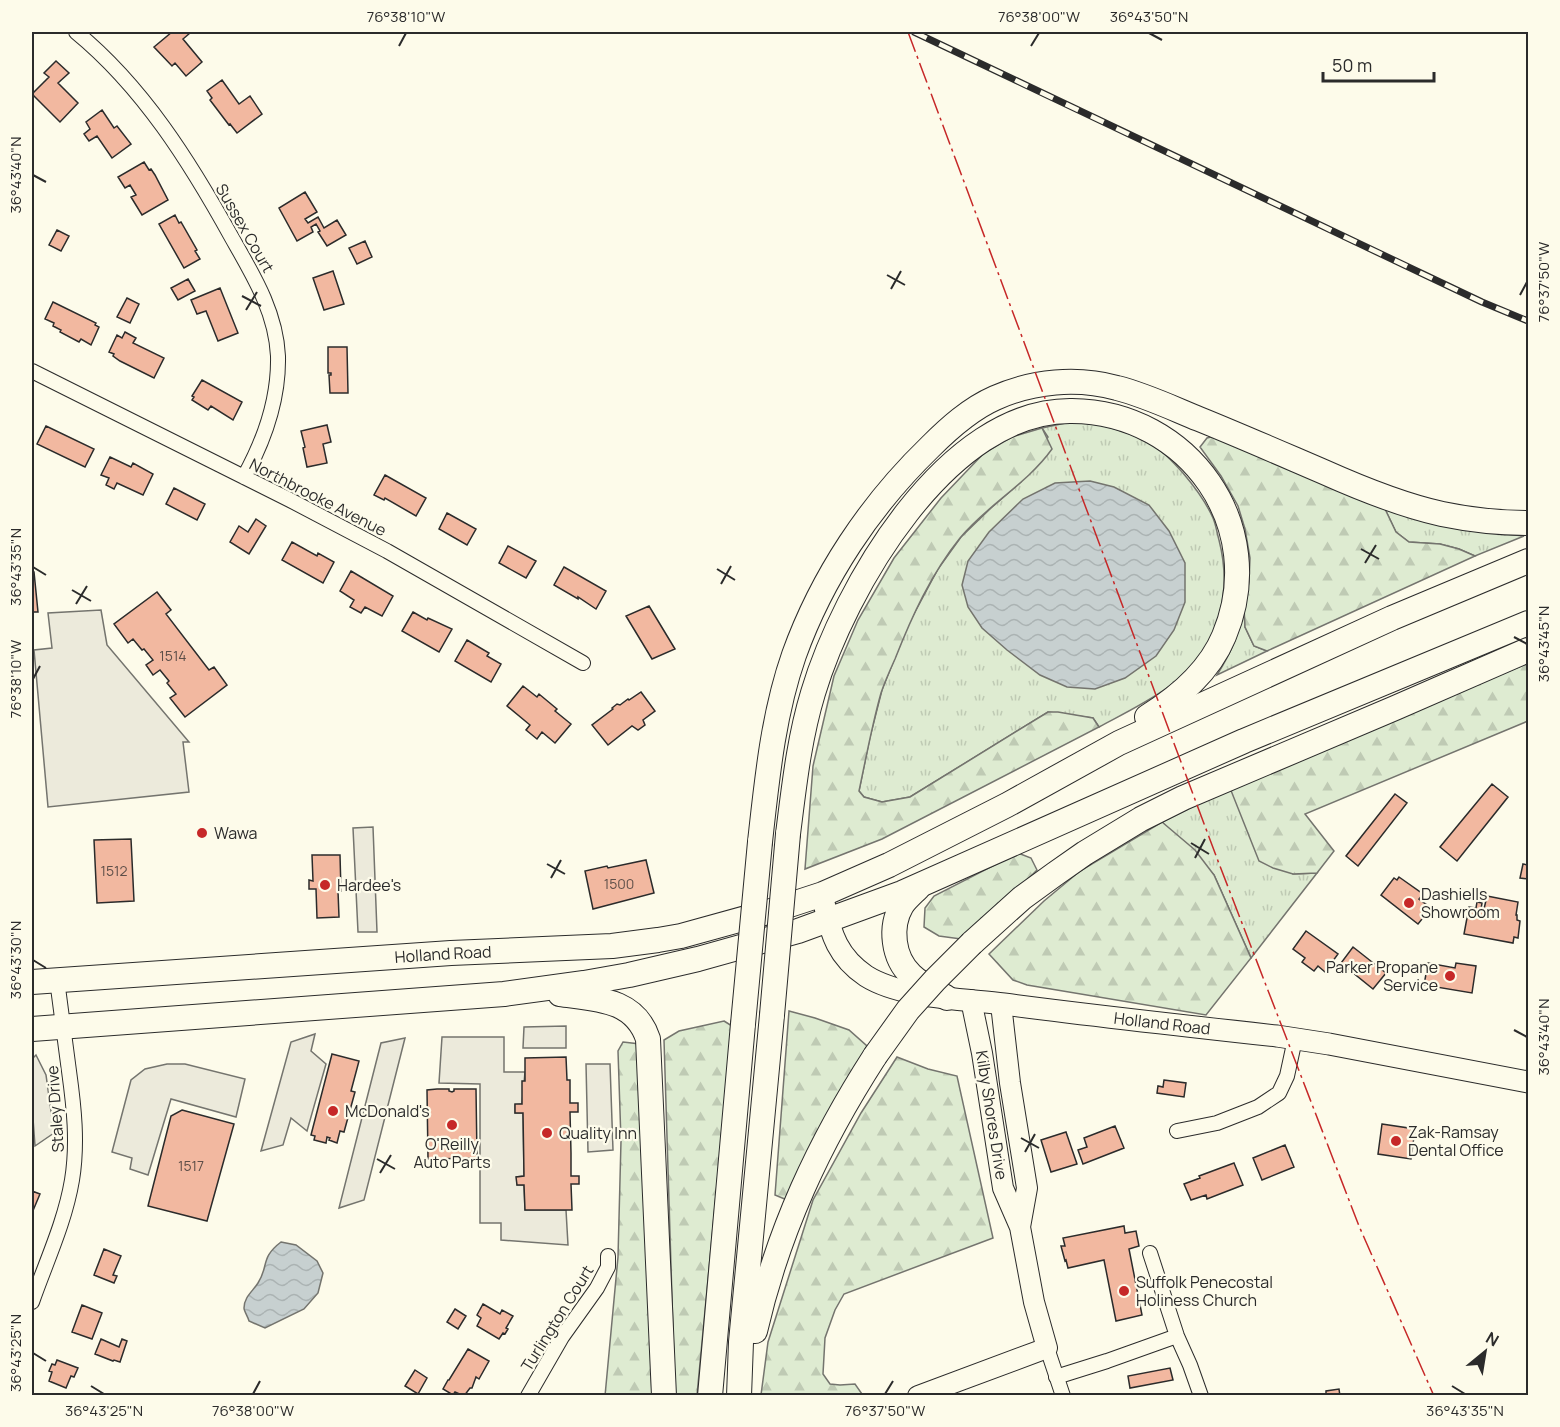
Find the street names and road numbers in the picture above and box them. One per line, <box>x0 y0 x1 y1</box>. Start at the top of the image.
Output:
street label: Sussex Court <box>211 179 279 277</box>
street label: Northbrooke Avenue <box>246 453 390 541</box>
street label: Holland Road <box>394 940 492 968</box>
street label: Holland Road <box>1113 1007 1212 1040</box>
street label: Kilby Shores Drive <box>971 1049 1013 1181</box>
street label: Staley Drive <box>41 1065 69 1153</box>
street label: Turlington Court <box>516 1261 598 1375</box>

